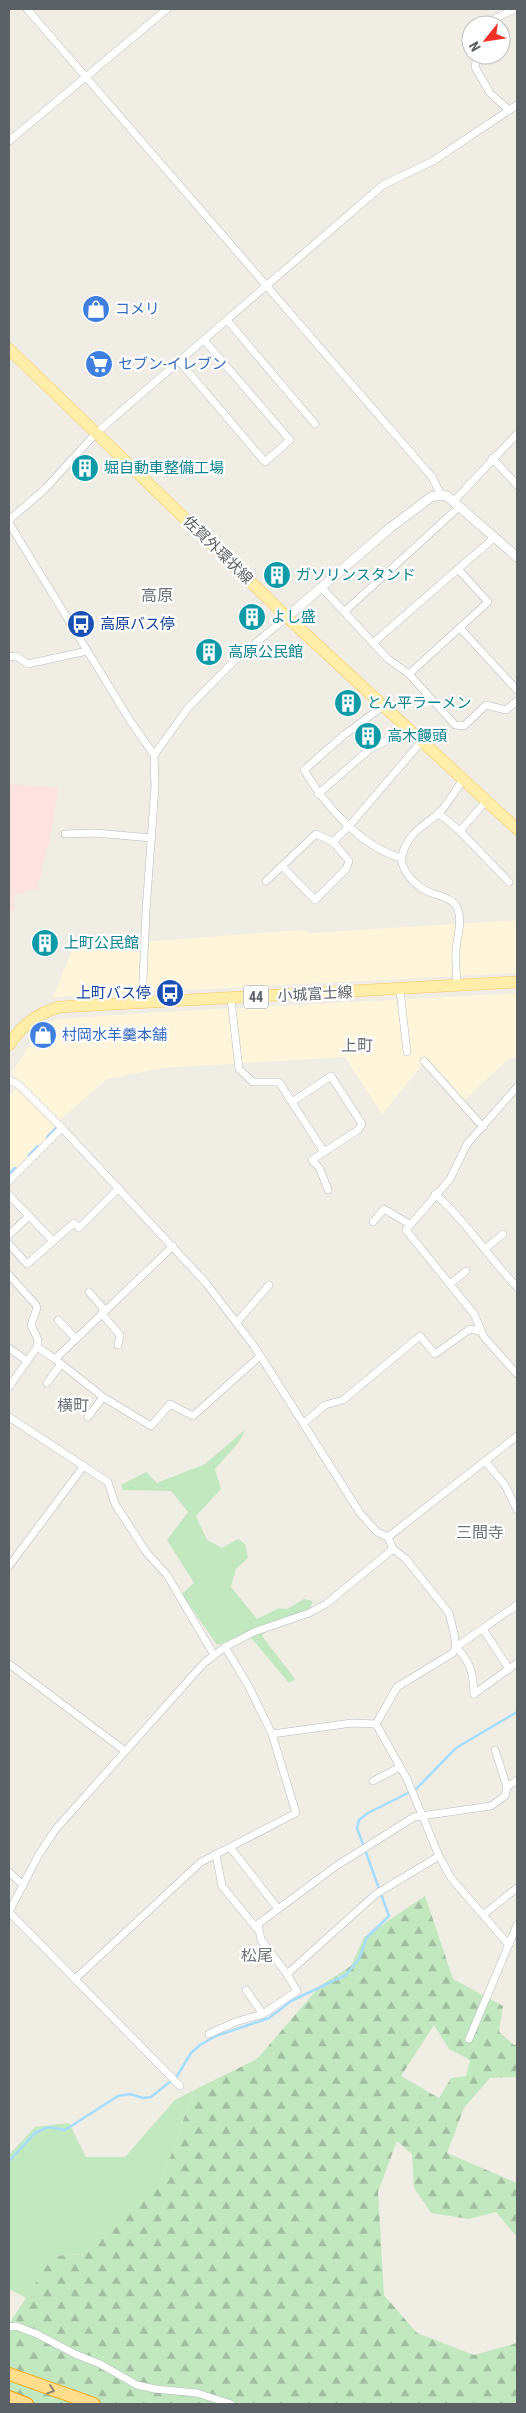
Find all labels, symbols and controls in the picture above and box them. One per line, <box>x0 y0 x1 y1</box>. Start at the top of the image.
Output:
north arrow <box>461 15 511 65</box>
text: N <box>466 39 484 54</box>
shop icon: コメリ <box>81 294 111 324</box>
place label: コメリ <box>115 300 160 318</box>
supermarket icon: セブン-イレブン <box>84 349 114 379</box>
place label: セブン-イレブン <box>118 355 227 373</box>
building icon: 堀自動車整備工場 <box>70 453 100 483</box>
place label: 堀自動車整備工場 <box>104 459 224 477</box>
street label: 佐賀外環状線 <box>179 512 257 588</box>
building icon: ガソリンスタンド <box>262 560 292 590</box>
place label: ガソリンスタンド <box>296 566 416 584</box>
district label: 高原 <box>141 586 173 605</box>
building icon: よし盛 <box>237 602 267 632</box>
place label: よし盛 <box>271 608 316 626</box>
bus stop icon: 高原バス停 <box>66 609 96 639</box>
place label: 高原バス停 <box>100 615 175 633</box>
building icon: 高原公民館 <box>194 637 224 667</box>
place label: 高原公民館 <box>228 643 303 661</box>
building icon: とん平ラーメン <box>333 688 363 718</box>
place label: とん平ラーメン <box>367 694 471 712</box>
building icon: 高木饅頭 <box>353 721 383 751</box>
place label: 高木饅頭 <box>387 727 447 745</box>
building icon: 上町公民館 <box>30 928 60 958</box>
place label: 上町公民館 <box>64 934 139 952</box>
bus stop icon: 上町バス停 <box>155 978 185 1008</box>
street label: 小城富士線 <box>277 983 353 1005</box>
place label: 上町バス停 <box>76 984 151 1002</box>
road number: 44 <box>244 986 268 1009</box>
shop icon: 村岡水羊羹本舗 <box>28 1020 58 1050</box>
place label: 村岡水羊羹本舗 <box>62 1026 167 1044</box>
district label: 上町 <box>341 1036 373 1055</box>
district label: 横町 <box>57 1396 89 1415</box>
district label: 三間寺 <box>456 1523 504 1542</box>
district label: 松尾 <box>241 1946 273 1965</box>
one-way arrow <box>46 2384 55 2394</box>

